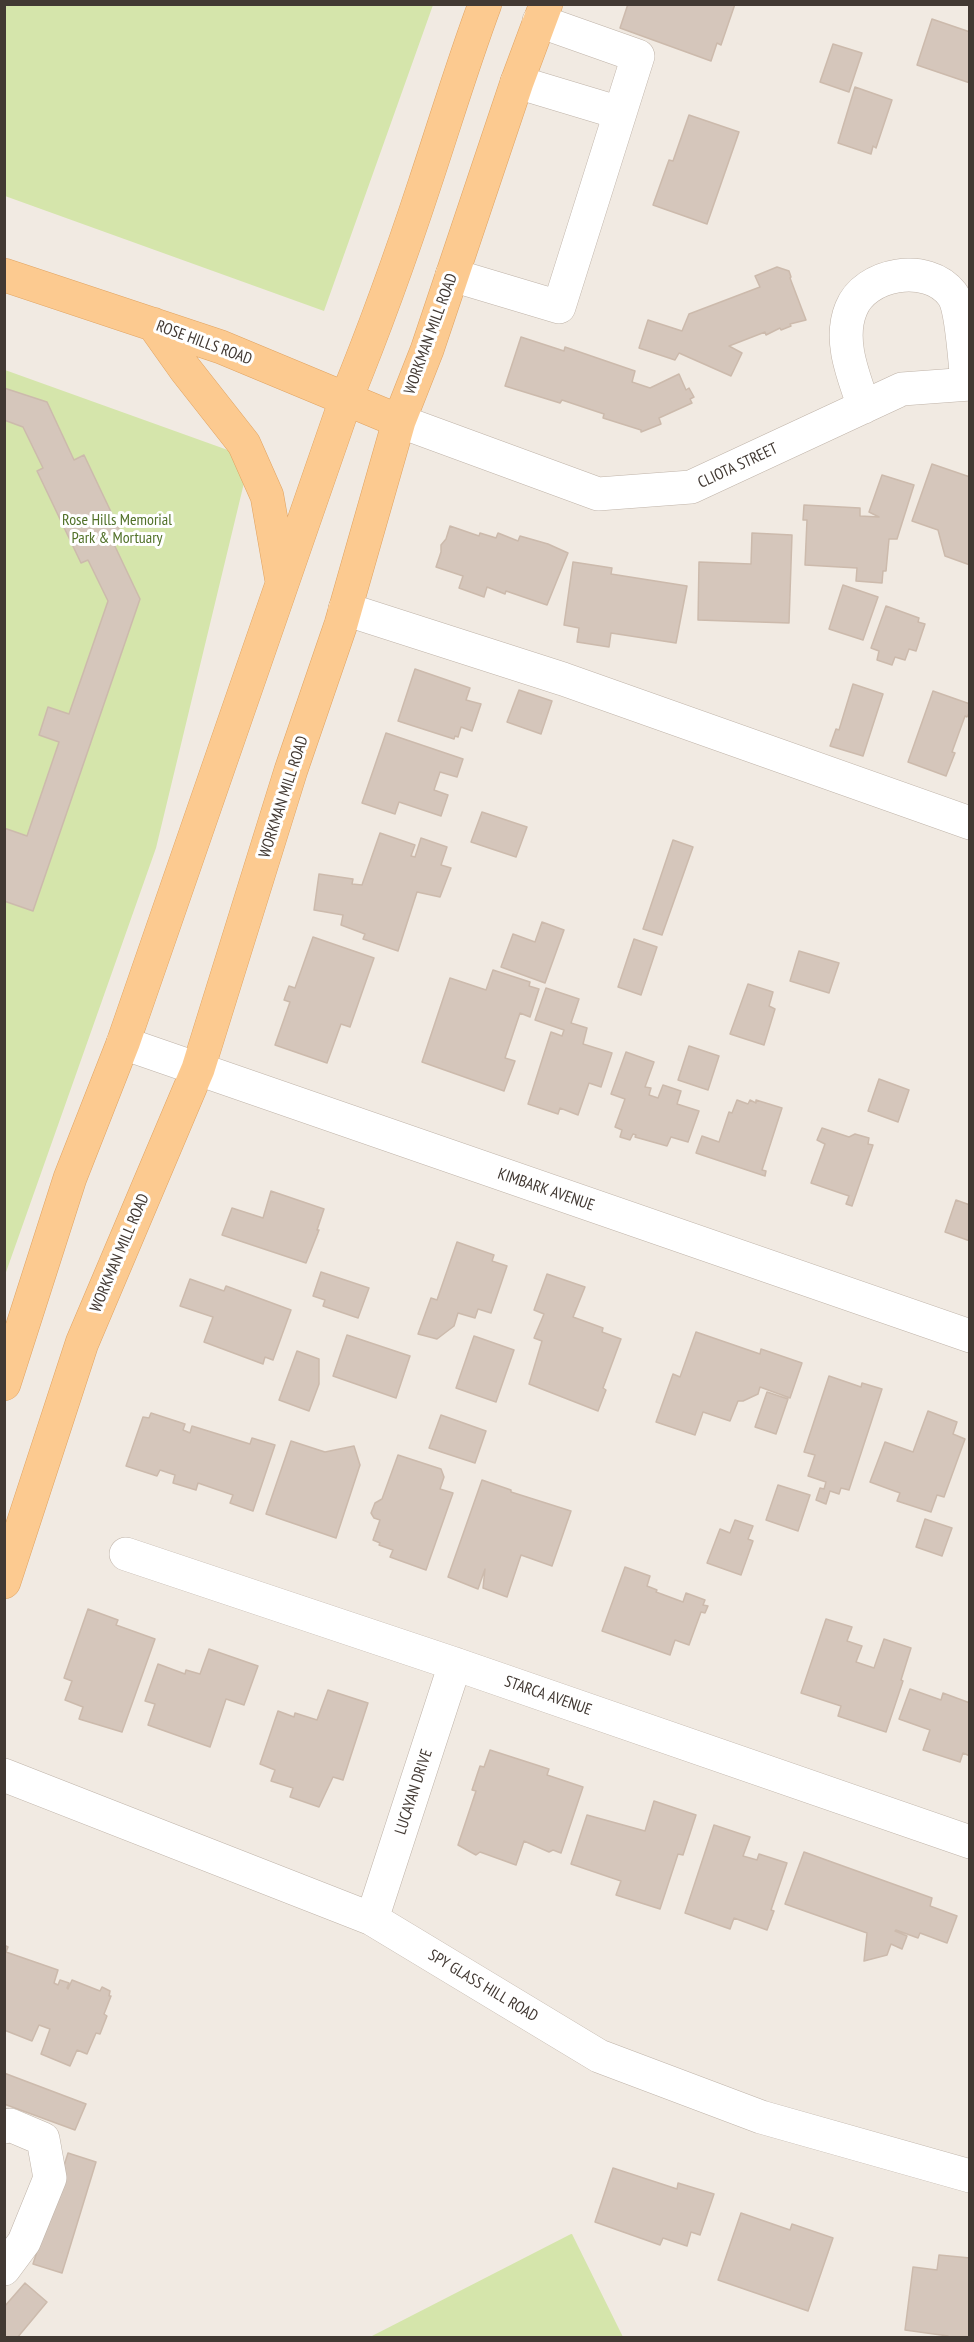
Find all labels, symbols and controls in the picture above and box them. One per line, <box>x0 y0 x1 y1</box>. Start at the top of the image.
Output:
street label: WORKMAN MILL ROAD <box>400 271 462 397</box>
street label: ROSE HILLS ROAD <box>153 317 255 369</box>
street label: CLIOTA STREET <box>695 439 781 493</box>
park label: Rose Hills Memorial Park & Mortuary <box>62 510 172 548</box>
street label: WORKMAN MILL ROAD <box>255 734 313 860</box>
street label: KIMBARK AVENUE <box>495 1164 597 1216</box>
street label: WORKMAN MILL ROAD <box>86 1191 154 1315</box>
street label: STARCA AVENUE <box>502 1672 594 1720</box>
street label: LUCAYAN DRIVE <box>391 1747 437 1837</box>
street label: SPY GLASS HILL ROAD <box>425 1946 541 2026</box>

